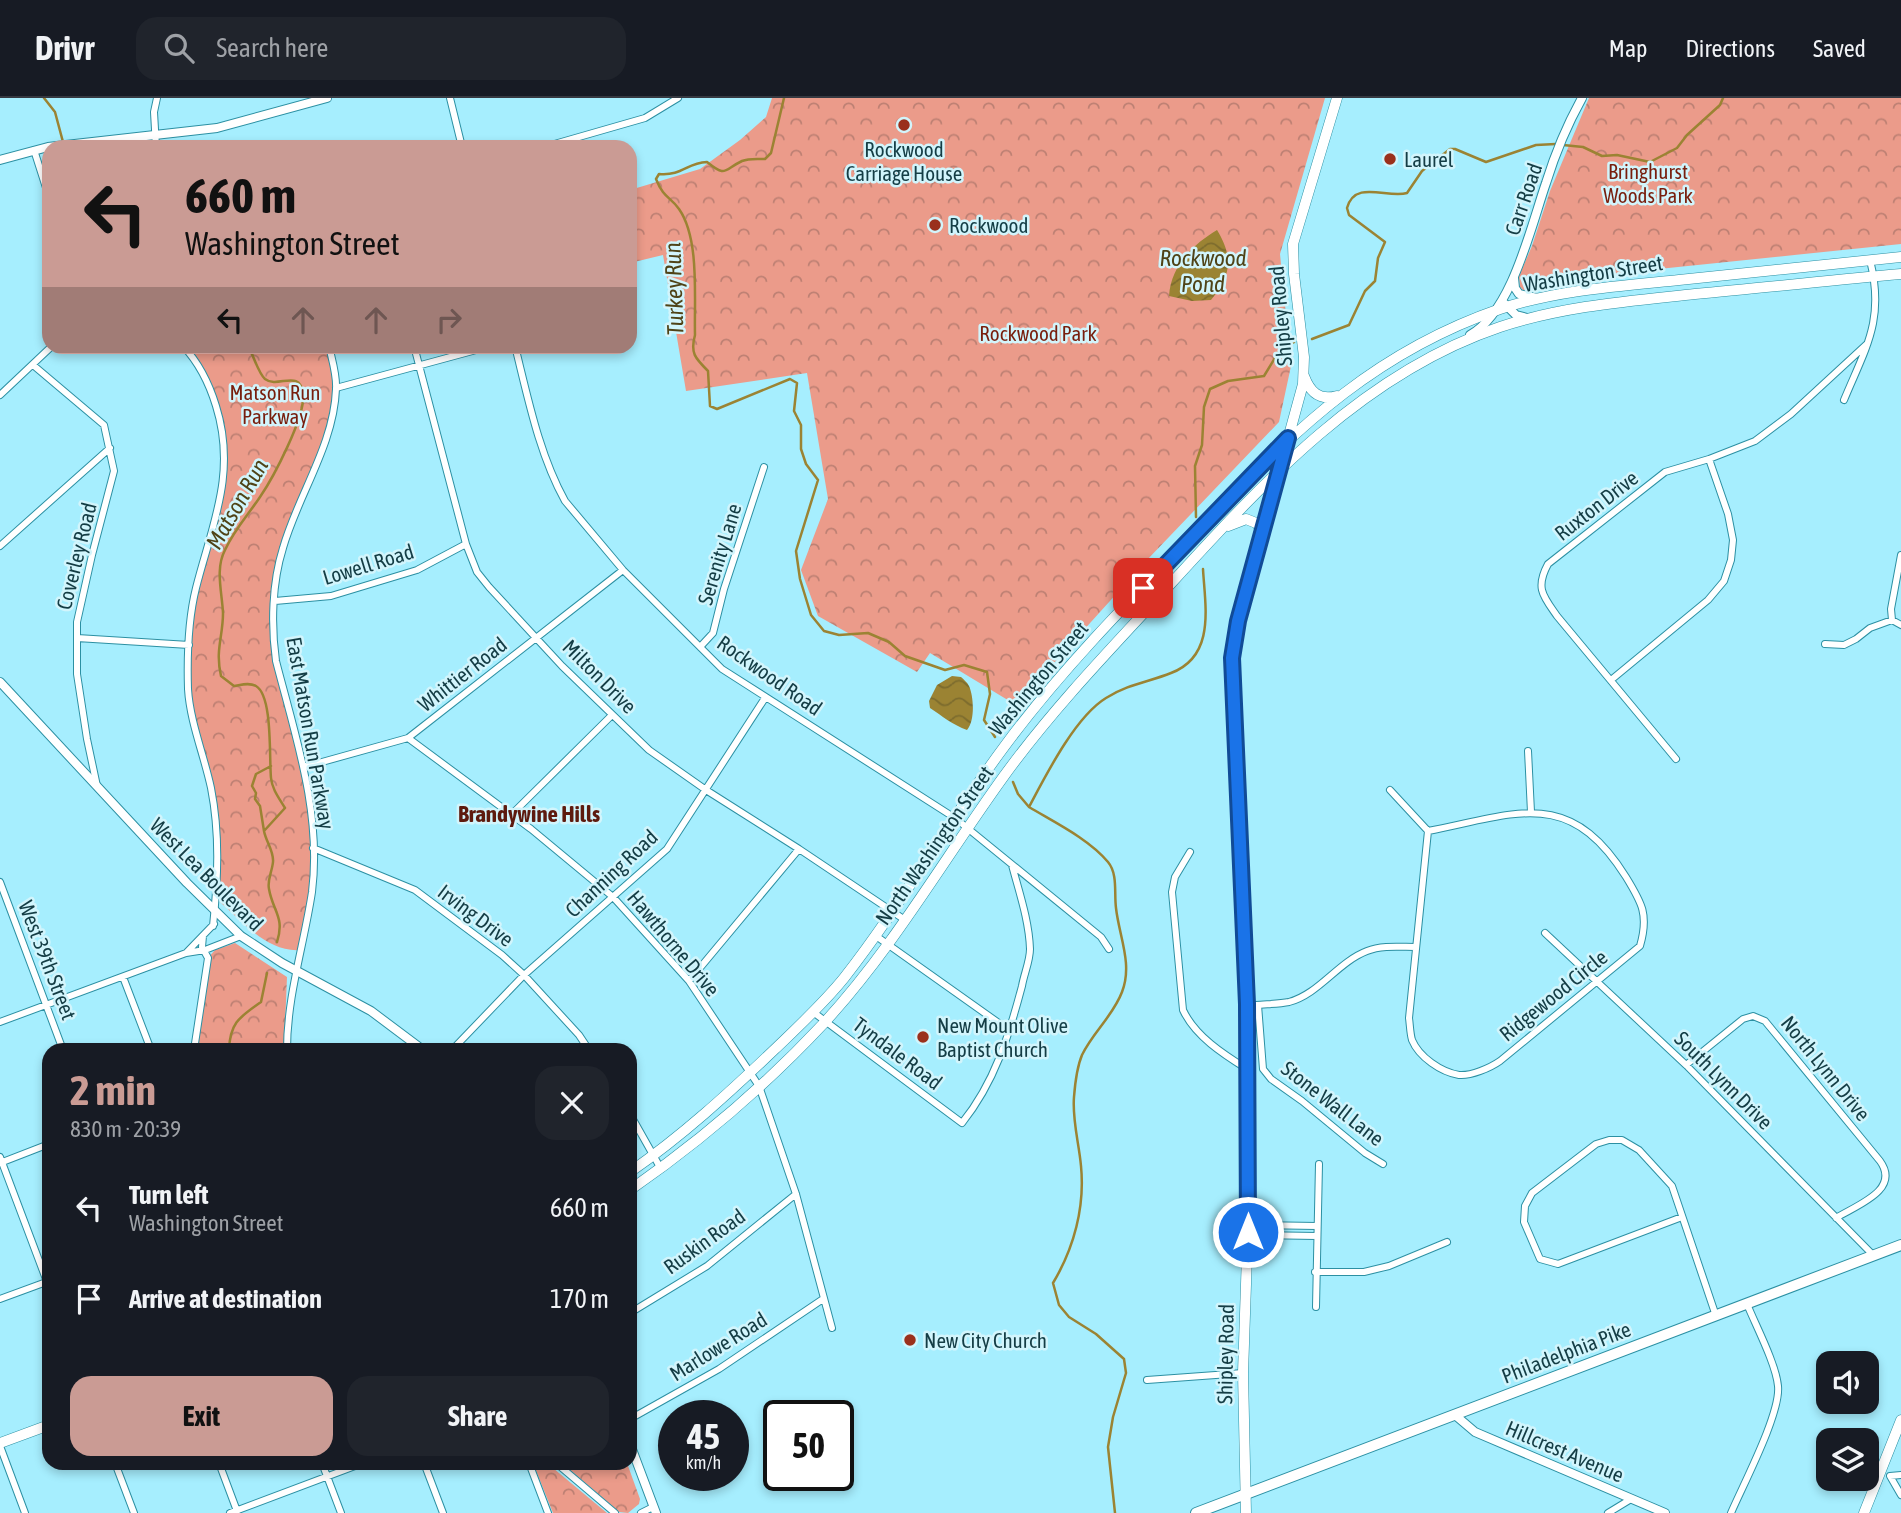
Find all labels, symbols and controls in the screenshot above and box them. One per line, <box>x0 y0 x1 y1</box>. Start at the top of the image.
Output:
search box <box>136 17 626 80</box>
text: Drivr <box>35 29 94 67</box>
icon: search <box>160 29 198 67</box>
text: Search here <box>216 33 328 63</box>
text: Map <box>1609 35 1647 62</box>
text: Directions <box>1685 35 1775 62</box>
text: Saved <box>1813 35 1866 62</box>
marker: Rockwood Carriage House <box>896 117 912 133</box>
place label: Rockwood Carriage House <box>846 137 962 185</box>
place label: Laurel <box>1404 147 1454 171</box>
marker: Laurel <box>1382 151 1398 167</box>
park label: Bringhurst Woods Park <box>1603 159 1693 207</box>
street label: Carr Road <box>1500 160 1546 238</box>
text: 660 m <box>185 167 296 223</box>
icon: left <box>70 168 161 259</box>
place label: Rockwood <box>949 213 1028 237</box>
marker: Rockwood <box>927 217 943 233</box>
text: Washington Street <box>185 225 400 262</box>
water label: Turkey Run <box>659 242 689 336</box>
water label: Rockwood Pond <box>1160 245 1247 297</box>
street label: Washington Street <box>1522 250 1664 296</box>
street label: Shipley Road <box>1264 265 1296 367</box>
icon: left <box>211 301 249 339</box>
icon: ahead <box>284 301 322 339</box>
icon: ahead <box>357 301 395 339</box>
icon: right <box>430 301 468 339</box>
park label: Rockwood Park <box>979 321 1097 345</box>
park label: Matson Run Parkway <box>229 380 321 428</box>
water label: Matson Run <box>201 454 273 554</box>
street label: Ruxton Drive <box>1550 465 1642 545</box>
street label: Coverley Road <box>51 500 101 612</box>
street label: Serenity Lane <box>692 501 746 607</box>
street label: Lowell Road <box>320 539 416 589</box>
pin <box>1113 558 1173 618</box>
icon: arrive <box>1124 569 1162 607</box>
street label: Washington Street <box>984 616 1092 740</box>
street label: Rockwood Road <box>713 630 827 720</box>
street label: Whittier Road <box>413 632 511 716</box>
street label: Milton Drive <box>558 634 642 718</box>
street label: East Matson Run Parkway <box>282 635 340 831</box>
street label: North Washington Street <box>870 761 998 929</box>
district label: Brandywine Hills <box>458 801 600 827</box>
street label: West Lea Boulevard <box>146 813 268 935</box>
street label: Channing Road <box>560 824 662 922</box>
street label: Irving Drive <box>434 879 518 951</box>
street label: Hawthorne Drive <box>623 885 725 1001</box>
street label: West 39th Street <box>14 897 82 1023</box>
street label: Ridgewood Circle <box>1494 944 1612 1046</box>
street label: North Lynn Drive <box>1777 1011 1875 1125</box>
street label: Tyndale Road <box>849 1012 947 1094</box>
place label: New Mount Olive Baptist Church <box>937 1013 1068 1061</box>
street label: South Lynn Drive <box>1670 1026 1778 1134</box>
marker: New Mount Olive Baptist Church <box>915 1029 931 1045</box>
street label: Stone Wall Lane <box>1277 1056 1389 1150</box>
text: 2 min <box>70 1066 156 1114</box>
button: close <box>535 1066 609 1140</box>
text: 830 m · 20:39 <box>70 1116 181 1142</box>
text: Turn left <box>129 1180 209 1210</box>
icon: left <box>70 1189 108 1227</box>
text: 660 m <box>550 1193 609 1223</box>
position arrow <box>1211 1195 1285 1269</box>
street label: Ruskin Road <box>659 1203 749 1279</box>
text: Washington Street <box>129 1210 283 1236</box>
icon: arrive <box>70 1280 108 1318</box>
text: Arrive at destination <box>129 1284 322 1314</box>
text: 170 m <box>550 1284 609 1314</box>
street label: Shipley Road <box>1212 1304 1238 1404</box>
street label: Marlowe Road <box>665 1307 771 1385</box>
street label: Philadelphia Pike <box>1498 1316 1634 1388</box>
place label: New City Church <box>924 1328 1047 1352</box>
marker: New City Church <box>902 1332 918 1348</box>
map controls <box>1816 1351 1879 1491</box>
button: sound <box>1816 1351 1879 1414</box>
button: Exit <box>70 1376 333 1456</box>
button: Share <box>347 1376 609 1456</box>
speed limit sign: 50 <box>763 1400 854 1491</box>
street label: Hillcrest Avenue <box>1502 1415 1628 1487</box>
text: 45 <box>687 1416 720 1456</box>
button: layers <box>1816 1428 1879 1491</box>
text: km/h <box>686 1452 721 1473</box>

